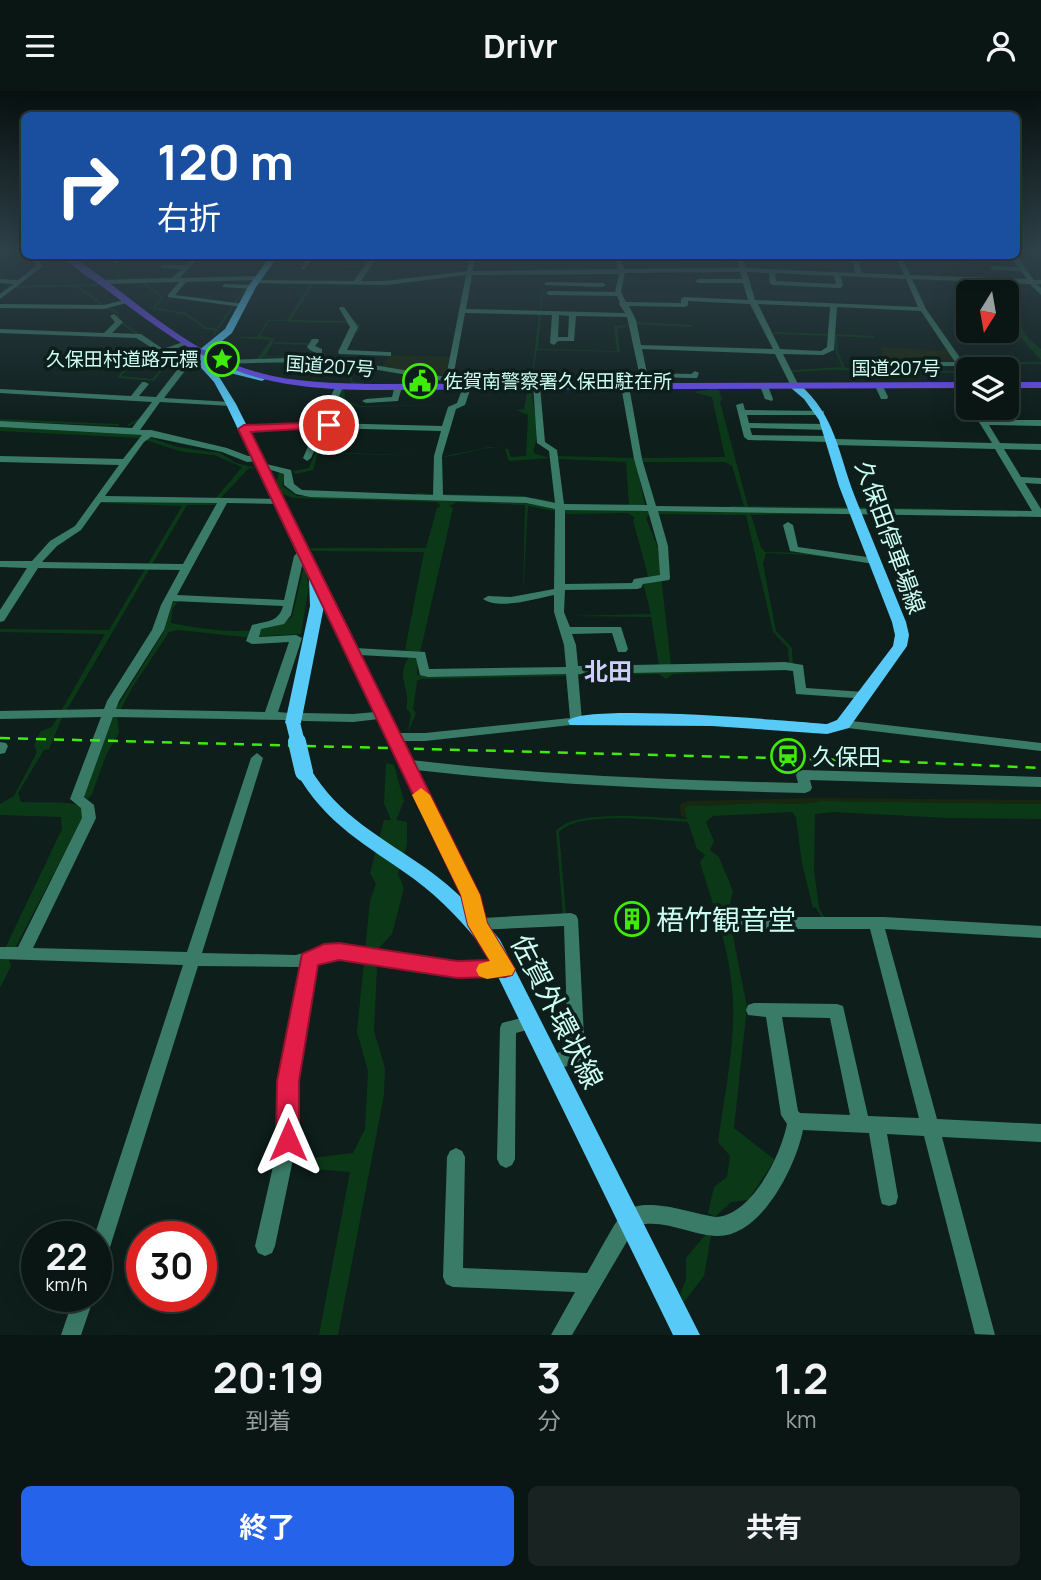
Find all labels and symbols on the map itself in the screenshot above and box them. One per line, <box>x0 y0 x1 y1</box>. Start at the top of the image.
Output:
north arrow <box>956 280 1018 343</box>
place icon: 久保田村道路元標 <box>203 340 241 378</box>
place label: 久保田村道路元標 <box>46 346 198 372</box>
street label: 国道207号 <box>285 350 375 382</box>
street label: 国道207号 <box>852 355 940 381</box>
public building icon: 佐賀南警察署久保田駐在所 <box>401 362 439 400</box>
place label: 佐賀南警察署久保田駐在所 <box>444 368 672 394</box>
pin <box>299 395 359 455</box>
street label: 久保田停車場線 <box>848 456 934 618</box>
district label: 北田 <box>584 654 632 687</box>
station icon: 久保田 <box>769 737 807 775</box>
place label: 久保田 <box>812 740 881 772</box>
building icon: 梧竹観音堂 <box>613 900 651 938</box>
place label: 梧竹観音堂 <box>656 900 796 938</box>
street label: 佐賀外環状線 <box>503 928 613 1094</box>
position arrow <box>251 1103 325 1177</box>
speed limit sign: 30 <box>126 1221 217 1312</box>

